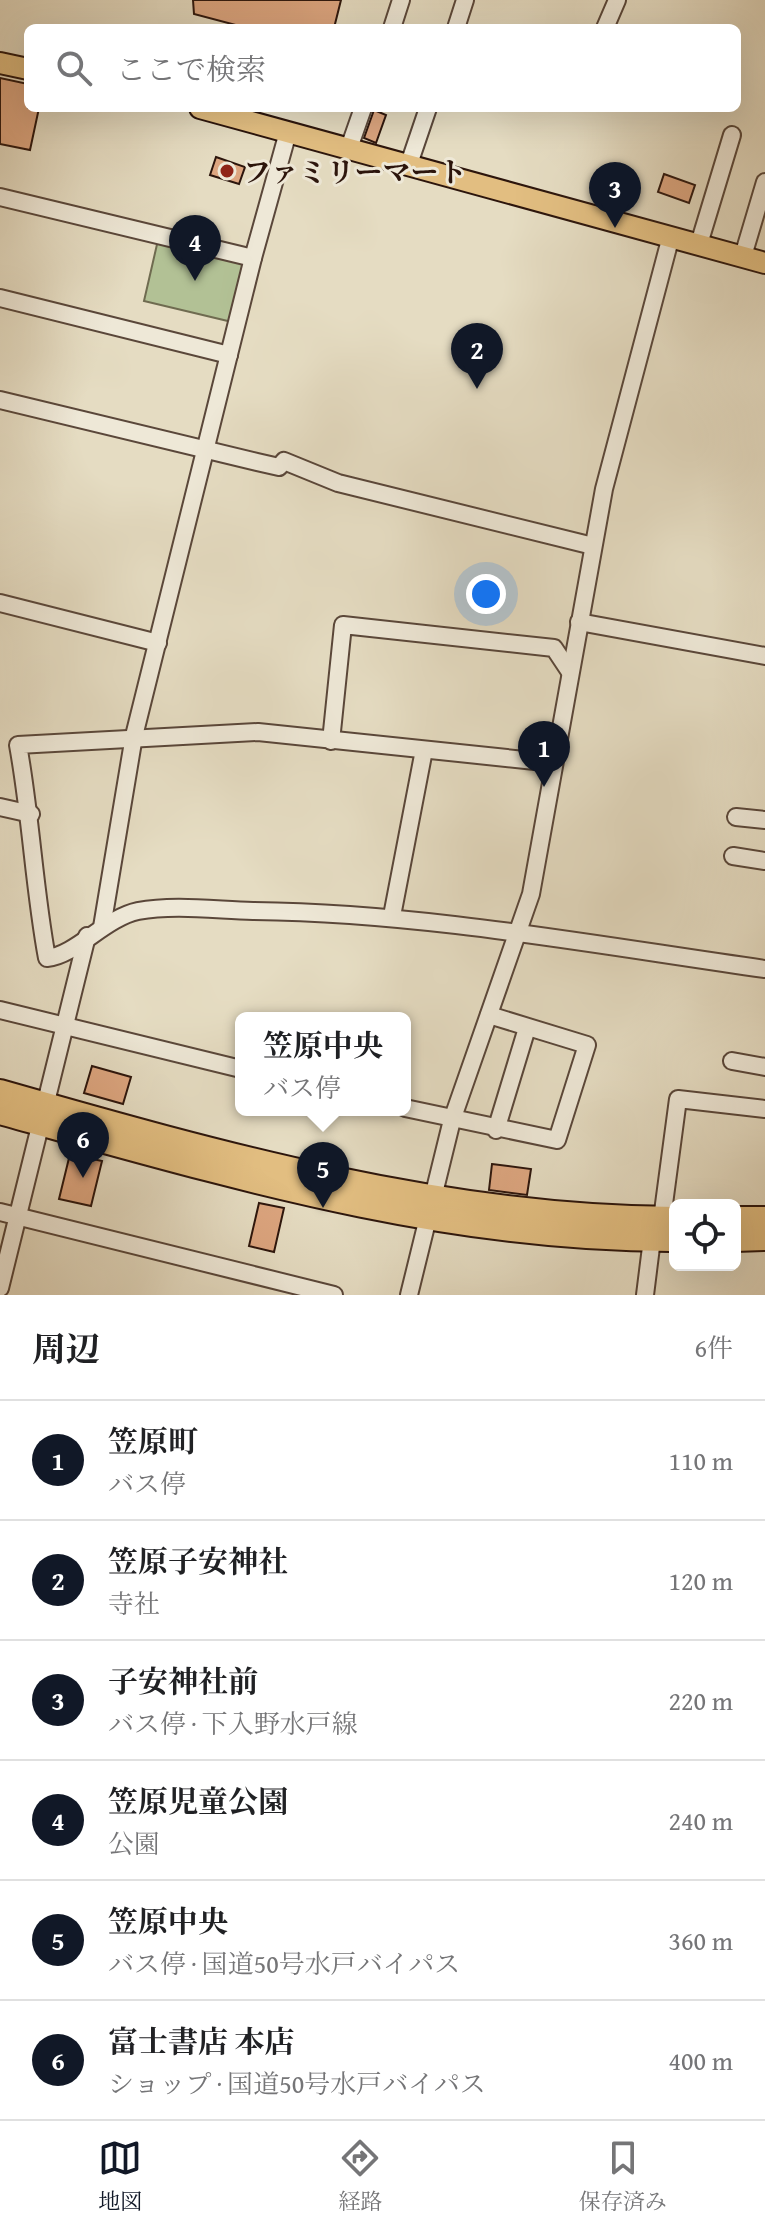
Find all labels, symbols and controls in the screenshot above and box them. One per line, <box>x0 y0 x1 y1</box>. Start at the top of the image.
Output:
search box <box>24 24 741 112</box>
icon: search <box>52 46 96 90</box>
text: ここで検索 <box>116 47 266 91</box>
place label: ファミリーマート <box>243 151 466 192</box>
marker: ファミリーマート <box>218 162 236 180</box>
pin: 3 <box>589 162 641 228</box>
pin: 4 <box>169 215 221 281</box>
pin: 2 <box>451 323 503 389</box>
your location <box>466 574 506 614</box>
pin: 1 <box>518 721 570 787</box>
popup <box>235 1012 411 1116</box>
text: 笠原中央 <box>263 1023 383 1067</box>
text: バス停 <box>263 1068 341 1107</box>
pin: 6 <box>57 1112 109 1178</box>
pin: 5 <box>297 1142 349 1208</box>
map controls <box>669 1199 741 1271</box>
button: locate <box>669 1199 741 1271</box>
text: 周辺 <box>32 1324 100 1373</box>
text: 6件 <box>694 1328 733 1367</box>
text: 笠原町 <box>108 1419 198 1463</box>
text: 1 <box>51 1441 65 1480</box>
text: 110 m <box>668 1441 733 1480</box>
text: バス停 <box>108 1464 186 1503</box>
text: 笠原子安神社 <box>108 1539 288 1583</box>
text: 2 <box>51 1561 65 1600</box>
text: 120 m <box>668 1561 733 1600</box>
text: 寺社 <box>108 1584 160 1623</box>
text: 子安神社前 <box>108 1659 258 1703</box>
text: 3 <box>51 1681 65 1720</box>
text: 220 m <box>668 1681 733 1720</box>
text: バス停 · 下入野水戸線 <box>108 1704 358 1743</box>
text: 笠原児童公園 <box>108 1779 288 1823</box>
text: 4 <box>51 1801 65 1840</box>
text: 240 m <box>668 1801 733 1840</box>
text: 公園 <box>108 1824 160 1863</box>
text: 笠原中央 <box>108 1899 228 1943</box>
text: 5 <box>51 1921 65 1960</box>
text: 360 m <box>668 1921 733 1960</box>
text: バス停 · 国道50号水戸バイパス <box>108 1944 460 1983</box>
text: 富士書店 本店 <box>108 2019 295 2063</box>
text: 6 <box>51 2041 65 2080</box>
text: 400 m <box>668 2041 733 2080</box>
text: ショップ · 国道50号水戸バイパス <box>108 2064 486 2103</box>
tab: 地図 <box>98 2136 142 2217</box>
tab: 経路 <box>338 2136 383 2217</box>
tab: 保存済み <box>579 2136 667 2217</box>

